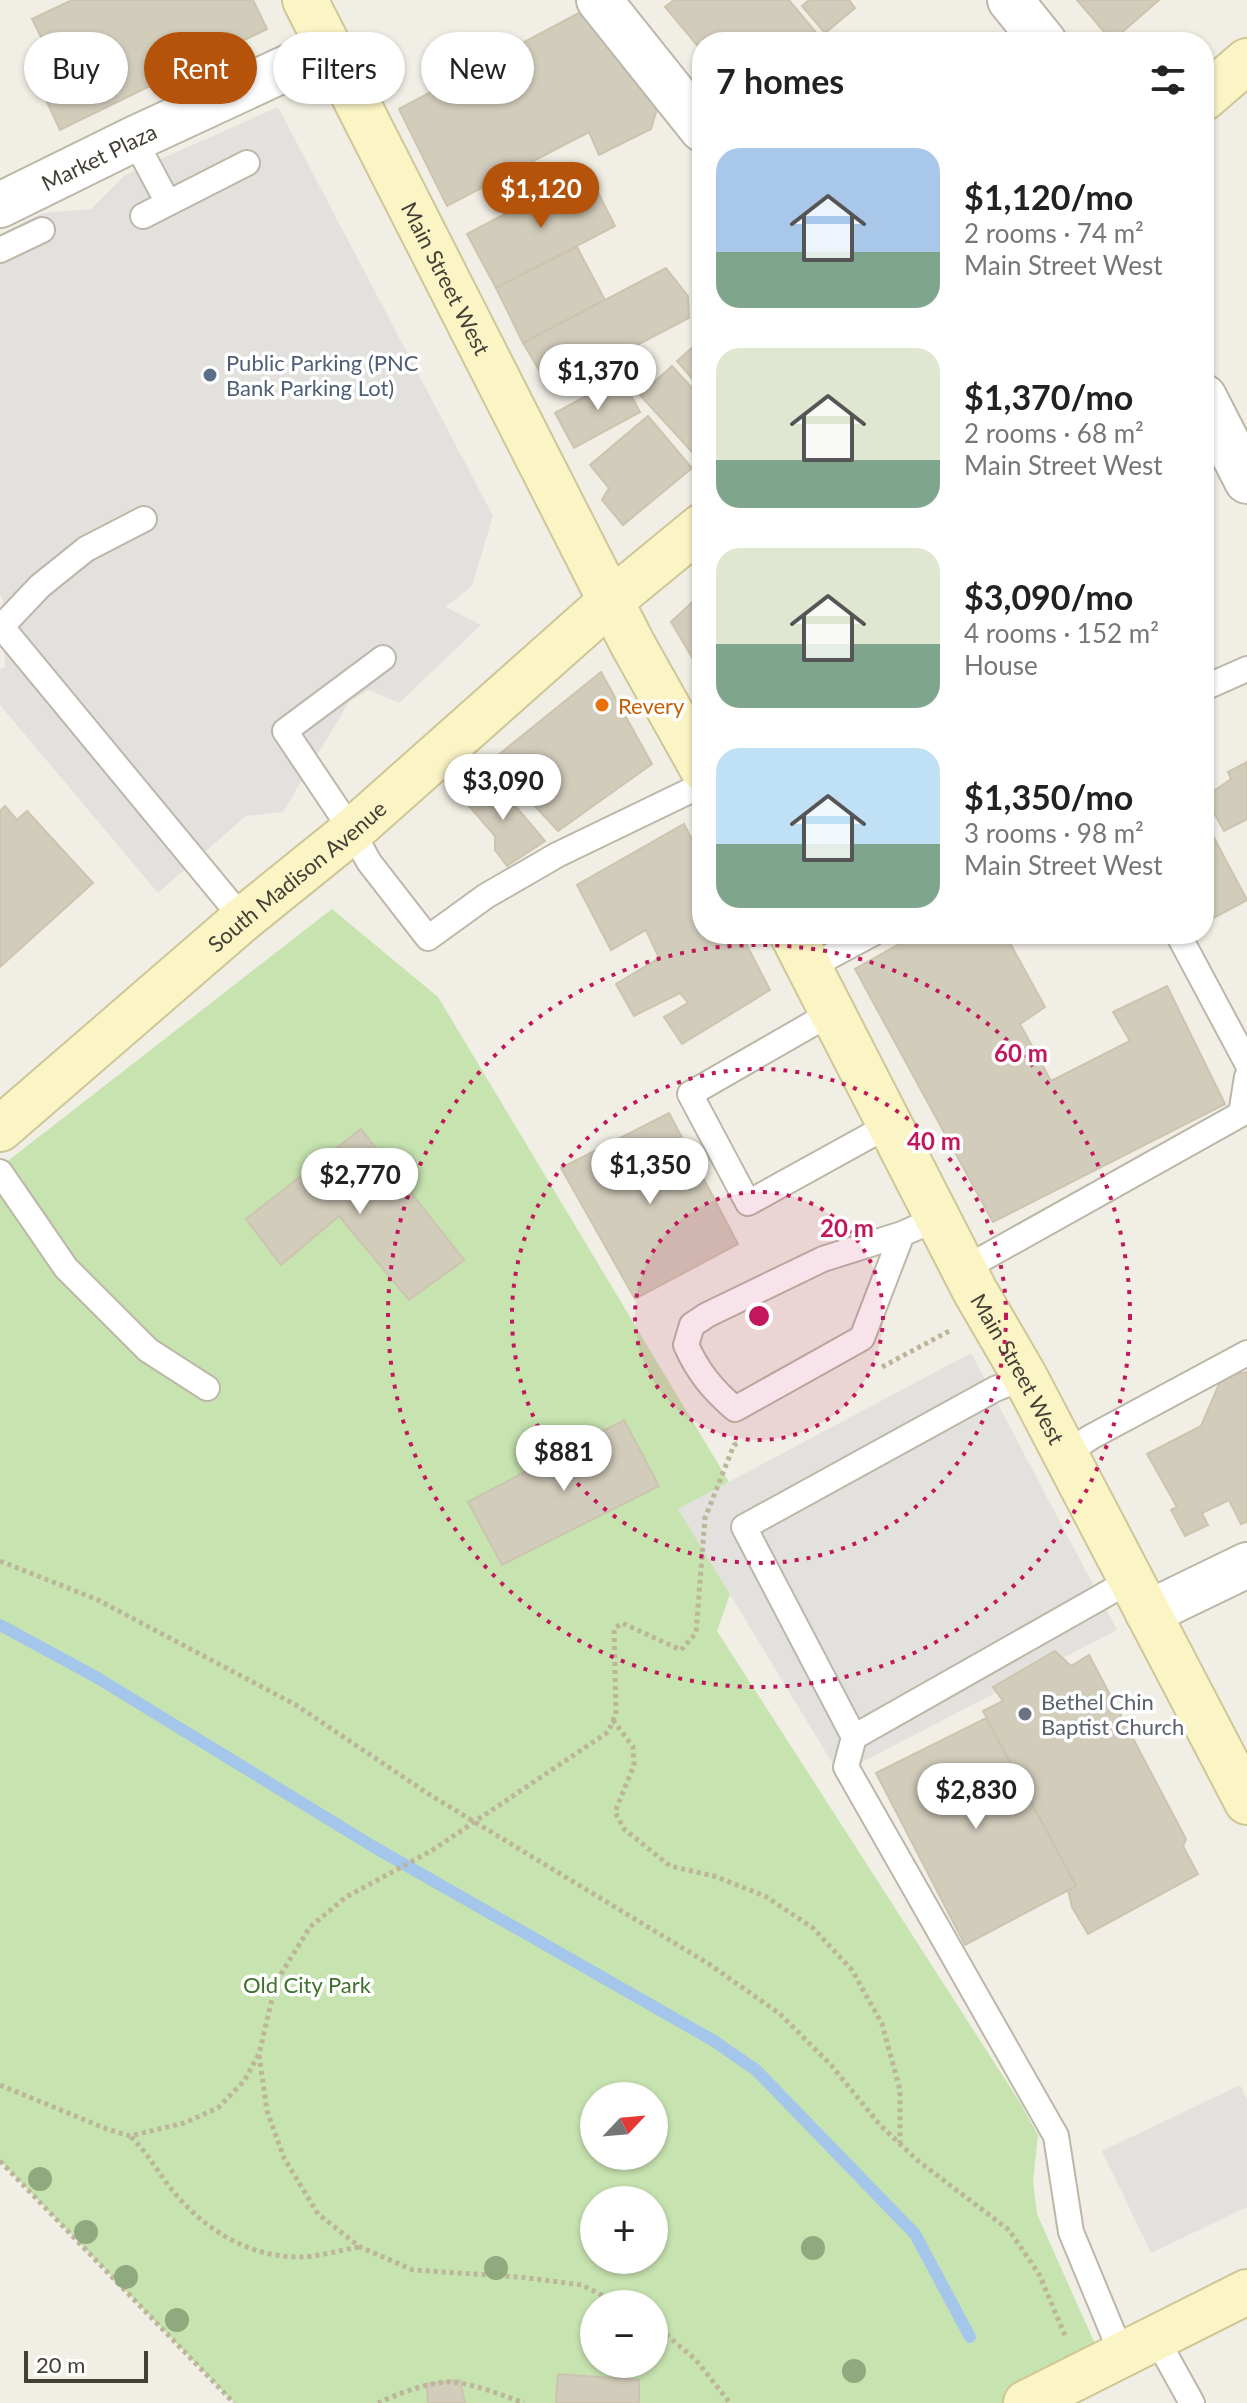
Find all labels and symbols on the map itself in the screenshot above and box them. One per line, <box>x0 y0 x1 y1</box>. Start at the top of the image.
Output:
street label: Market Plaza <box>37 117 161 196</box>
pin: $1,120 <box>476 162 606 230</box>
street label: Main Street West <box>396 197 497 359</box>
pin: $1,370 <box>533 344 663 412</box>
place label: Public Parking (PNC Bank Parking Lot) <box>226 349 419 401</box>
marker: Public Parking (PNC Bank Parking Lot) <box>201 366 219 384</box>
place label: Revery <box>618 692 685 719</box>
marker: Revery <box>593 696 611 714</box>
pin: $3,090 <box>438 754 568 822</box>
street label: South Madison Avenue <box>202 794 391 957</box>
text: 60 m <box>994 1038 1048 1067</box>
text: 40 m <box>907 1126 961 1155</box>
pin: $1,350 <box>585 1138 715 1206</box>
pin: $2,770 <box>295 1148 425 1216</box>
text: 20 m <box>820 1213 874 1242</box>
street label: Main Street West <box>966 1288 1071 1448</box>
centre of rings <box>745 1302 773 1330</box>
pin: $881 <box>517 1425 611 1493</box>
place label: Bethel Chin Baptist Church <box>1041 1688 1184 1740</box>
marker: Bethel Chin Baptist Church <box>1016 1705 1034 1723</box>
pin: $2,830 <box>911 1763 1041 1831</box>
park label: Old City Park <box>243 1971 372 1998</box>
north arrow <box>580 2082 668 2170</box>
scale bar <box>24 2347 148 2383</box>

